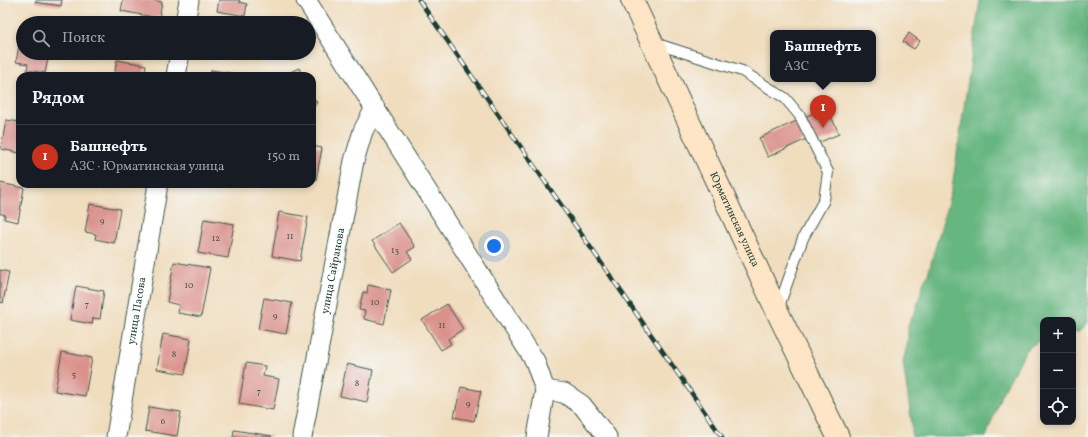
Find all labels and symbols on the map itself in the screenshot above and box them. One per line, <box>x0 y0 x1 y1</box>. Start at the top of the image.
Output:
pin: 1 <box>810 95 836 128</box>
street label: Юрматинская улица <box>706 169 763 270</box>
house number: 9 <box>100 215 105 228</box>
street label: улица Сайранова <box>318 226 349 315</box>
house number: 11 <box>287 230 293 243</box>
house number: 12 <box>212 232 220 245</box>
your location <box>484 236 504 256</box>
house number: 13 <box>391 244 399 257</box>
street label: улица Пасова <box>124 275 150 346</box>
house number: 10 <box>185 279 194 292</box>
house number: 10 <box>371 296 380 309</box>
house number: 7 <box>85 298 89 311</box>
house number: 9 <box>273 310 278 323</box>
house number: 11 <box>439 319 445 332</box>
house number: 8 <box>172 348 177 361</box>
house number: 5 <box>72 368 76 381</box>
house number: 8 <box>355 377 360 390</box>
house number: 7 <box>257 385 261 398</box>
house number: 9 <box>466 398 471 411</box>
house number: 6 <box>161 415 166 428</box>

